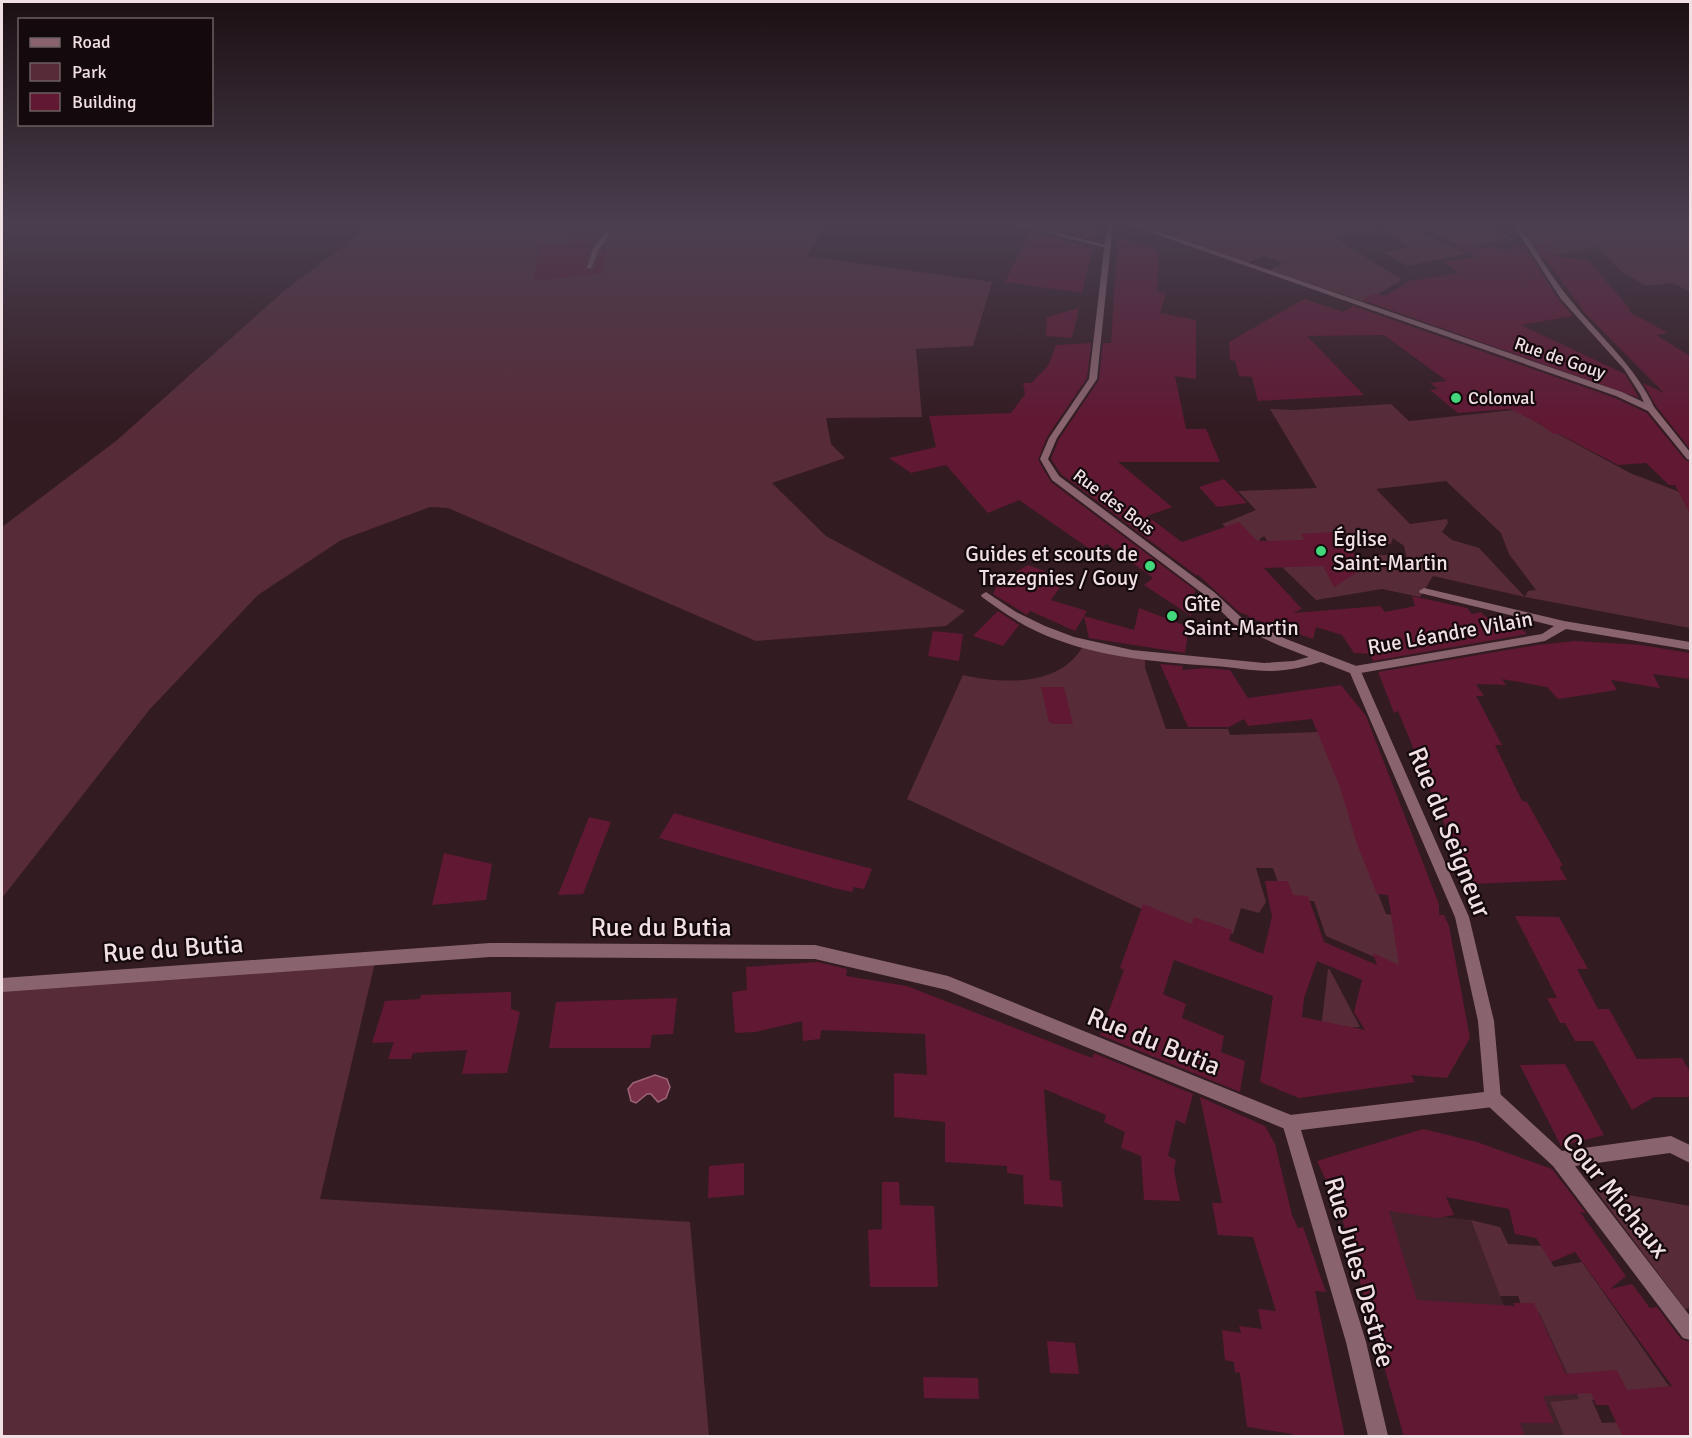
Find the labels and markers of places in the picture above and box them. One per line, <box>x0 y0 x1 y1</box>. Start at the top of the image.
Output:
place label: Colonval <box>1468 387 1535 409</box>
marker: Colonval <box>1449 391 1463 405</box>
place label: Église Saint-Martin <box>1333 526 1448 576</box>
place label: Guides et scouts de Trazegnies / Gouy <box>965 541 1138 591</box>
marker: Église Saint-Martin <box>1314 544 1328 558</box>
marker: Guides et scouts de Trazegnies / Gouy <box>1143 559 1157 573</box>
place label: Gîte Saint-Martin <box>1184 591 1299 641</box>
marker: Gîte Saint-Martin <box>1165 609 1179 623</box>

